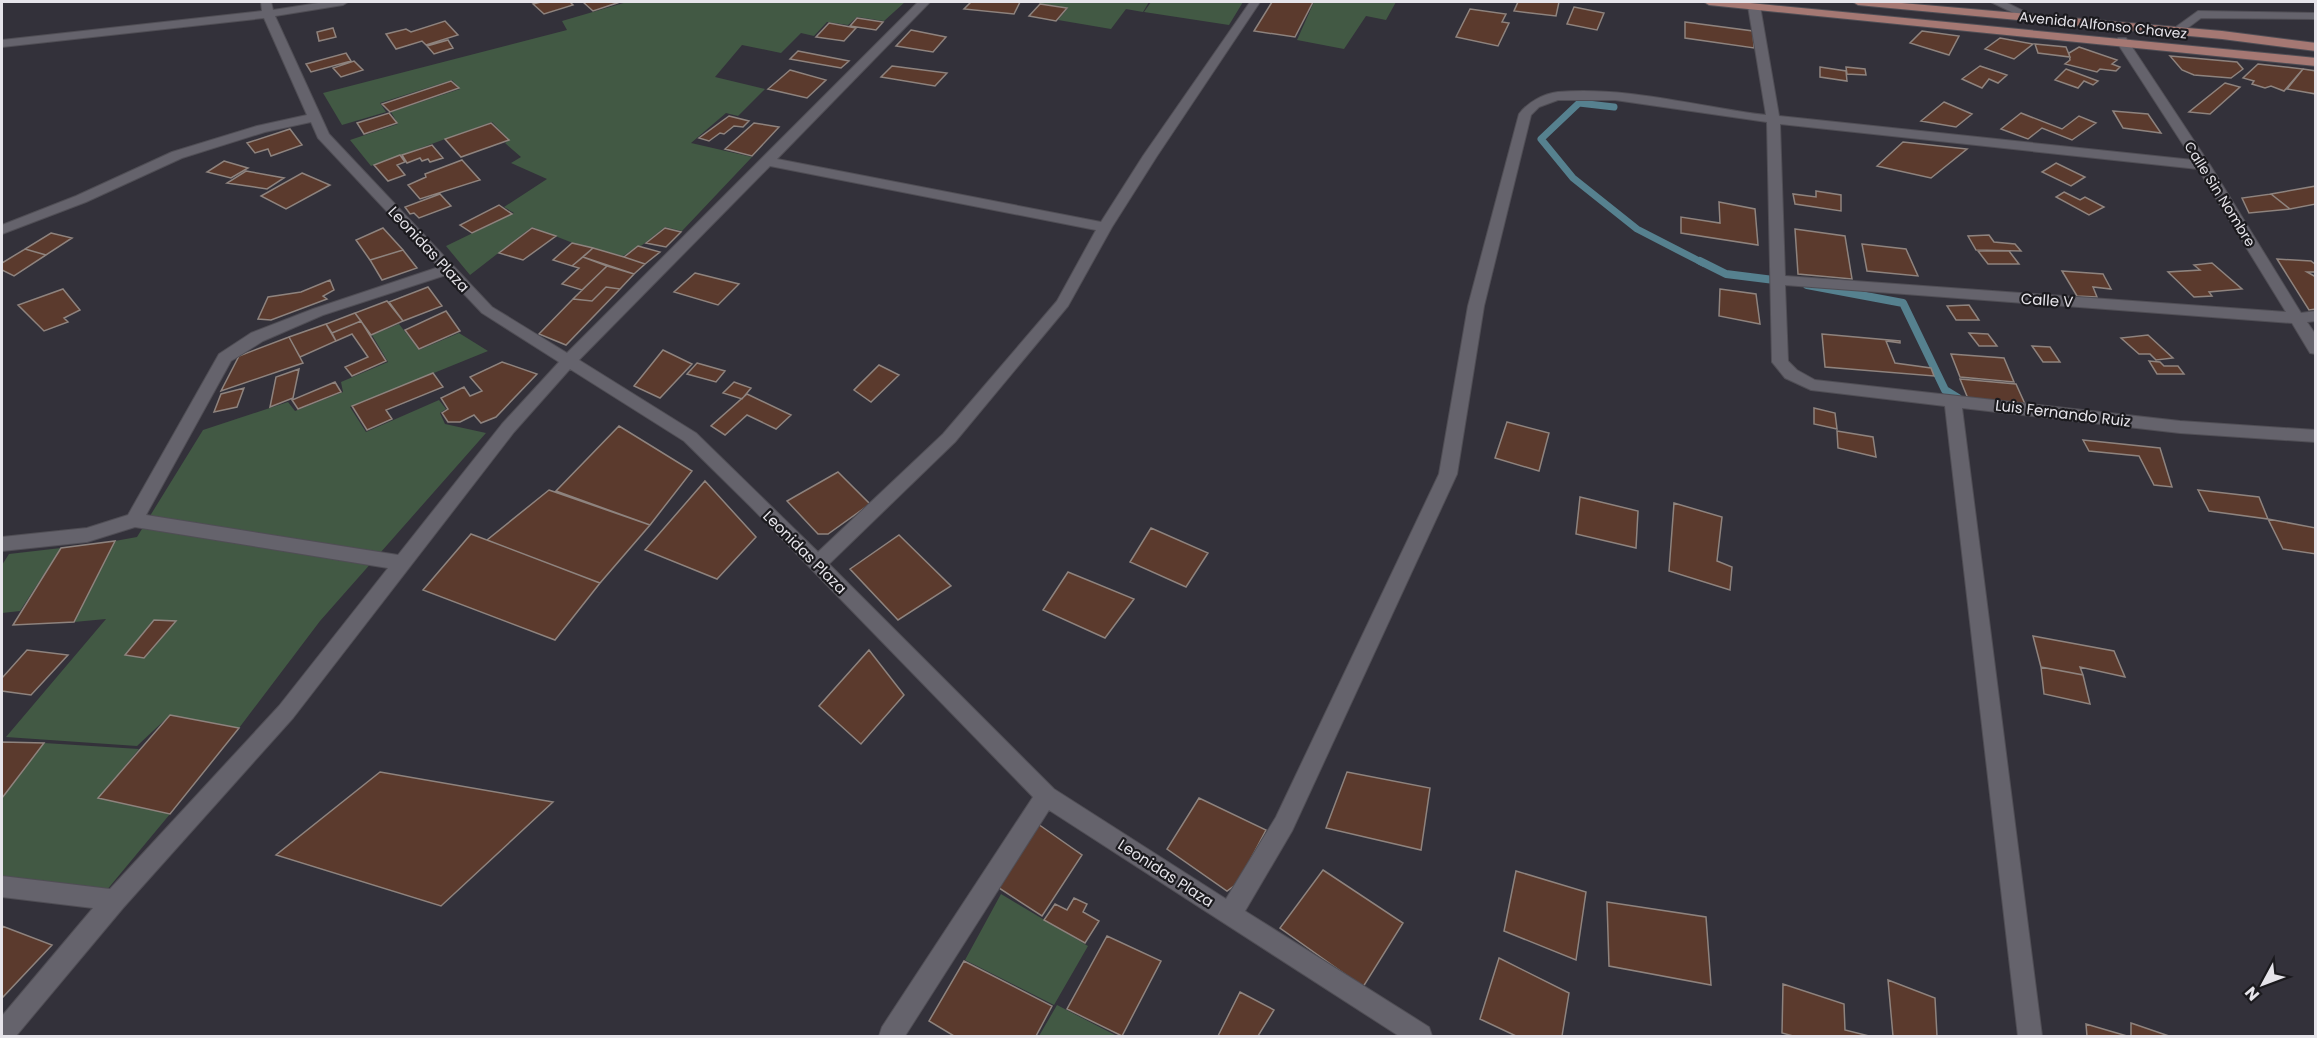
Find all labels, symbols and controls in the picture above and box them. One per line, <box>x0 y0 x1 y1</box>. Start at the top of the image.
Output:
street label: Avenida Alfonso Chavez <box>2018 6 2188 44</box>
street label: Calle Sin Nombre <box>2180 138 2261 251</box>
street label: Leonidas Plaza <box>384 202 474 296</box>
street label: Calle V <box>2020 288 2074 312</box>
street label: Luis Fernando Ruiz <box>1994 394 2132 432</box>
street label: Leonidas Plaza <box>759 506 851 598</box>
street label: Leonidas Plaza <box>1114 834 1218 912</box>
north arrow <box>2233 954 2293 1014</box>
text: N <box>2239 981 2265 1006</box>

